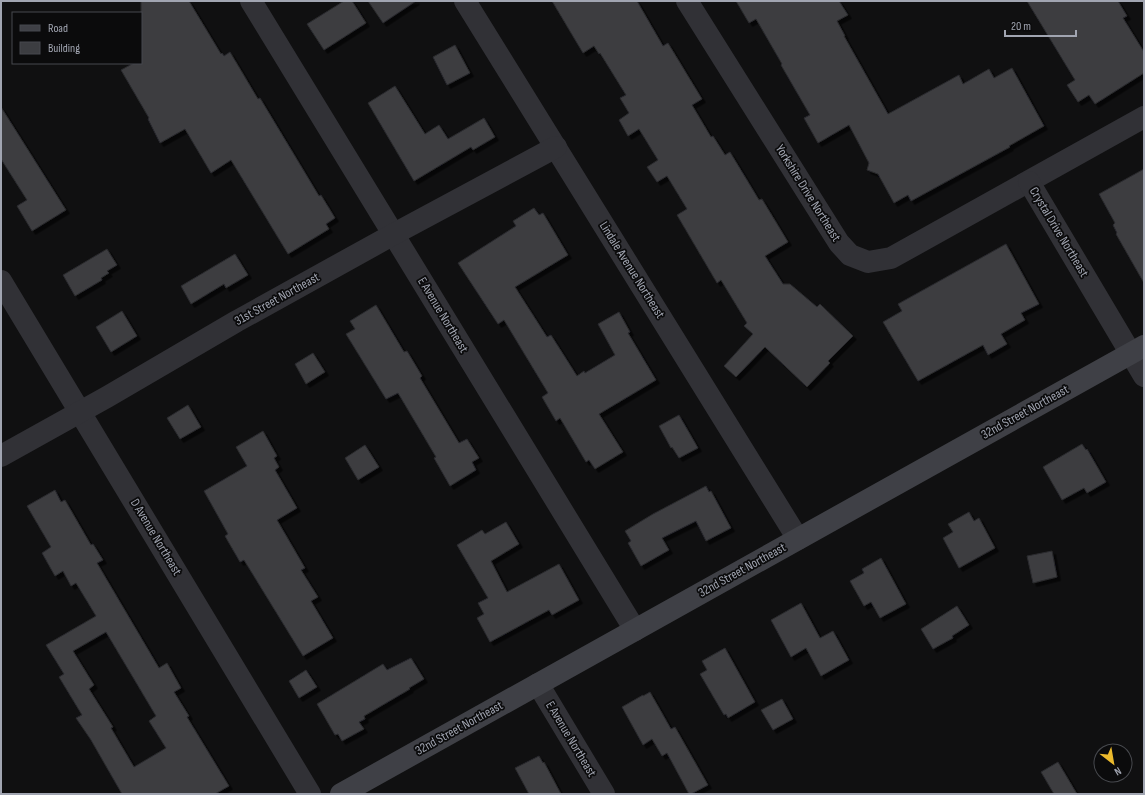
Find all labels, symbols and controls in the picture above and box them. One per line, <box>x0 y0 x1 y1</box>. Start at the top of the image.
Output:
legend <box>12 12 142 64</box>
scale bar <box>1005 12 1076 38</box>
text: 20 m <box>1011 19 1031 34</box>
text: Road <box>48 21 68 36</box>
text: Building <box>48 41 80 56</box>
street label: Yorkshire Drive Northeast <box>772 142 844 244</box>
street label: Crystal Drive Northeast <box>1026 184 1092 280</box>
street label: Lindale Avenue Northeast <box>596 219 668 321</box>
street label: 31st Street Northeast <box>232 269 322 329</box>
street label: E Avenue Northeast <box>414 274 472 356</box>
street label: 32nd Street Northeast <box>978 381 1072 443</box>
street label: D Avenue Northeast <box>127 496 185 578</box>
street label: 32nd Street Northeast <box>695 539 789 601</box>
street label: 32nd Street Northeast <box>412 697 506 759</box>
street label: E Avenue Northeast <box>542 698 600 780</box>
north arrow <box>1093 743 1133 783</box>
text: N <box>1112 764 1124 778</box>

